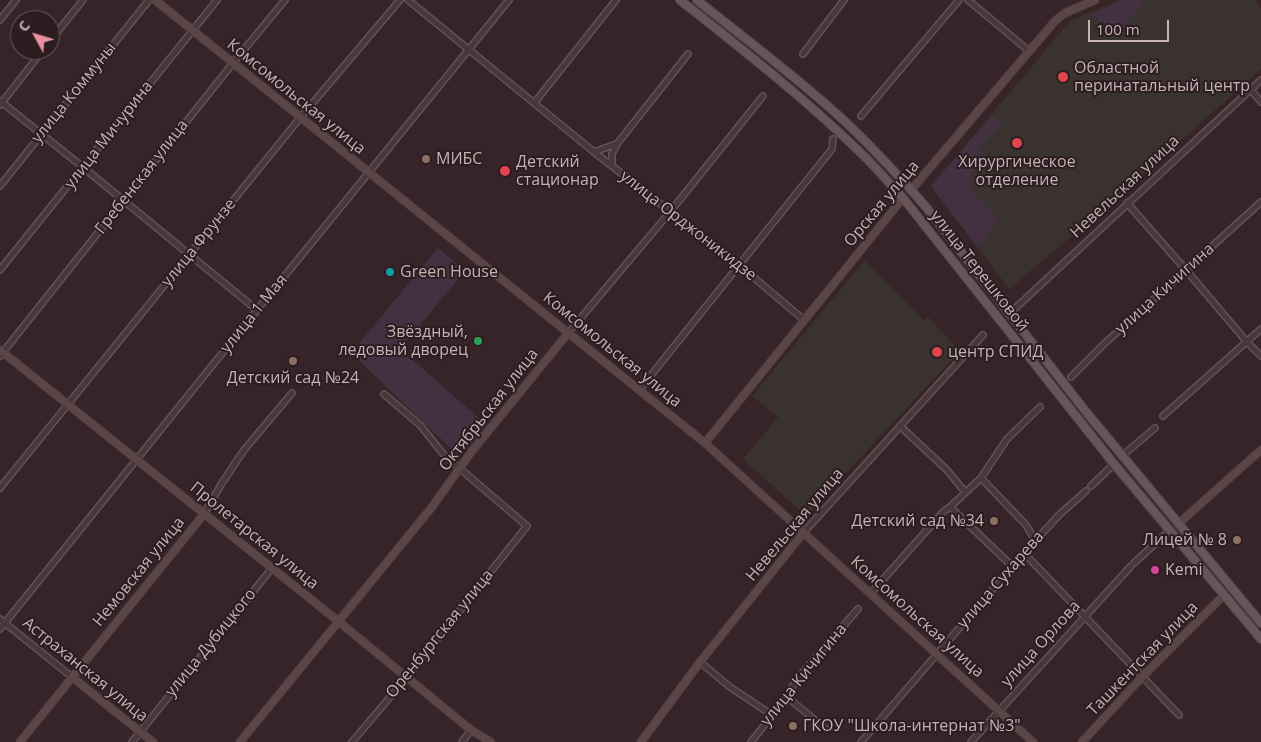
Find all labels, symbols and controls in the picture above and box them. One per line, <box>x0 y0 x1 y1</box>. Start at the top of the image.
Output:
north arrow <box>10 10 60 60</box>
scale bar <box>1091 10 1172 42</box>
text: С <box>14 16 34 35</box>
text: 100 m <box>1096 19 1140 39</box>
street label: Комсомольская улица <box>223 35 369 159</box>
street label: улица Коммуны <box>28 39 120 147</box>
place label: Областной перинатальный центр <box>1074 58 1250 96</box>
marker: Областной перинатальный центр <box>1056 70 1070 84</box>
street label: улица Мичурина <box>61 77 157 193</box>
street label: Гребенская улица <box>91 116 193 238</box>
street label: Невельская улица <box>1067 132 1183 242</box>
marker: Хирургическое отделение <box>1010 136 1024 150</box>
place label: МИБС <box>436 149 482 169</box>
place label: Детский стационар <box>516 152 599 190</box>
place label: Хирургическое отделение <box>958 152 1076 190</box>
marker: МИБС <box>420 153 432 165</box>
street label: Орская улица <box>840 157 924 251</box>
marker: Детский стационар <box>498 164 512 178</box>
street label: улица Орджоникидзе <box>616 167 760 285</box>
street label: улица Фрунзе <box>158 195 240 291</box>
street label: улица Терешковой <box>926 207 1032 335</box>
street label: улица Кичигина <box>1112 240 1218 338</box>
place label: Green House <box>400 262 498 282</box>
marker: Green House <box>384 266 396 278</box>
street label: улица 1 Мая <box>216 271 292 357</box>
street label: Комсомольская улица <box>539 288 685 412</box>
place label: Звёздный, ледовый дворец <box>338 322 468 360</box>
marker: Звёздный, ледовый дворец <box>472 335 484 347</box>
place label: центр СПИД <box>948 342 1043 362</box>
street label: Октябрьская улица <box>435 345 543 475</box>
marker: центр СПИД <box>930 345 944 359</box>
marker: Детский сад №24 <box>287 355 299 367</box>
place label: Детский сад №24 <box>227 368 359 388</box>
street label: Невельская улица <box>742 465 848 585</box>
street label: Пролетарская улица <box>186 478 322 594</box>
place label: Детский сад №34 <box>852 511 984 531</box>
street label: Немовская улица <box>89 513 189 631</box>
marker: Детский сад №34 <box>988 515 1000 527</box>
street label: улица Сухарева <box>954 527 1048 633</box>
place label: Лицей № 8 <box>1143 530 1227 550</box>
marker: Лицей № 8 <box>1231 534 1243 546</box>
street label: Комсомольская улица <box>847 552 987 682</box>
place label: Kemi <box>1165 560 1203 580</box>
marker: Kemi <box>1149 564 1161 576</box>
street label: Оренбургская улица <box>382 566 498 702</box>
street label: улица Дубицкого <box>162 585 260 701</box>
street label: улица Орлова <box>997 597 1085 691</box>
street label: Ташкентская улица <box>1084 598 1202 720</box>
street label: Астраханская улица <box>19 614 151 726</box>
street label: улица Кичигина <box>757 620 851 730</box>
place label: ГКОУ "Школа-интернат №3" <box>803 716 1021 736</box>
marker: ГКОУ "Школа-интернат №3" <box>787 720 799 732</box>

